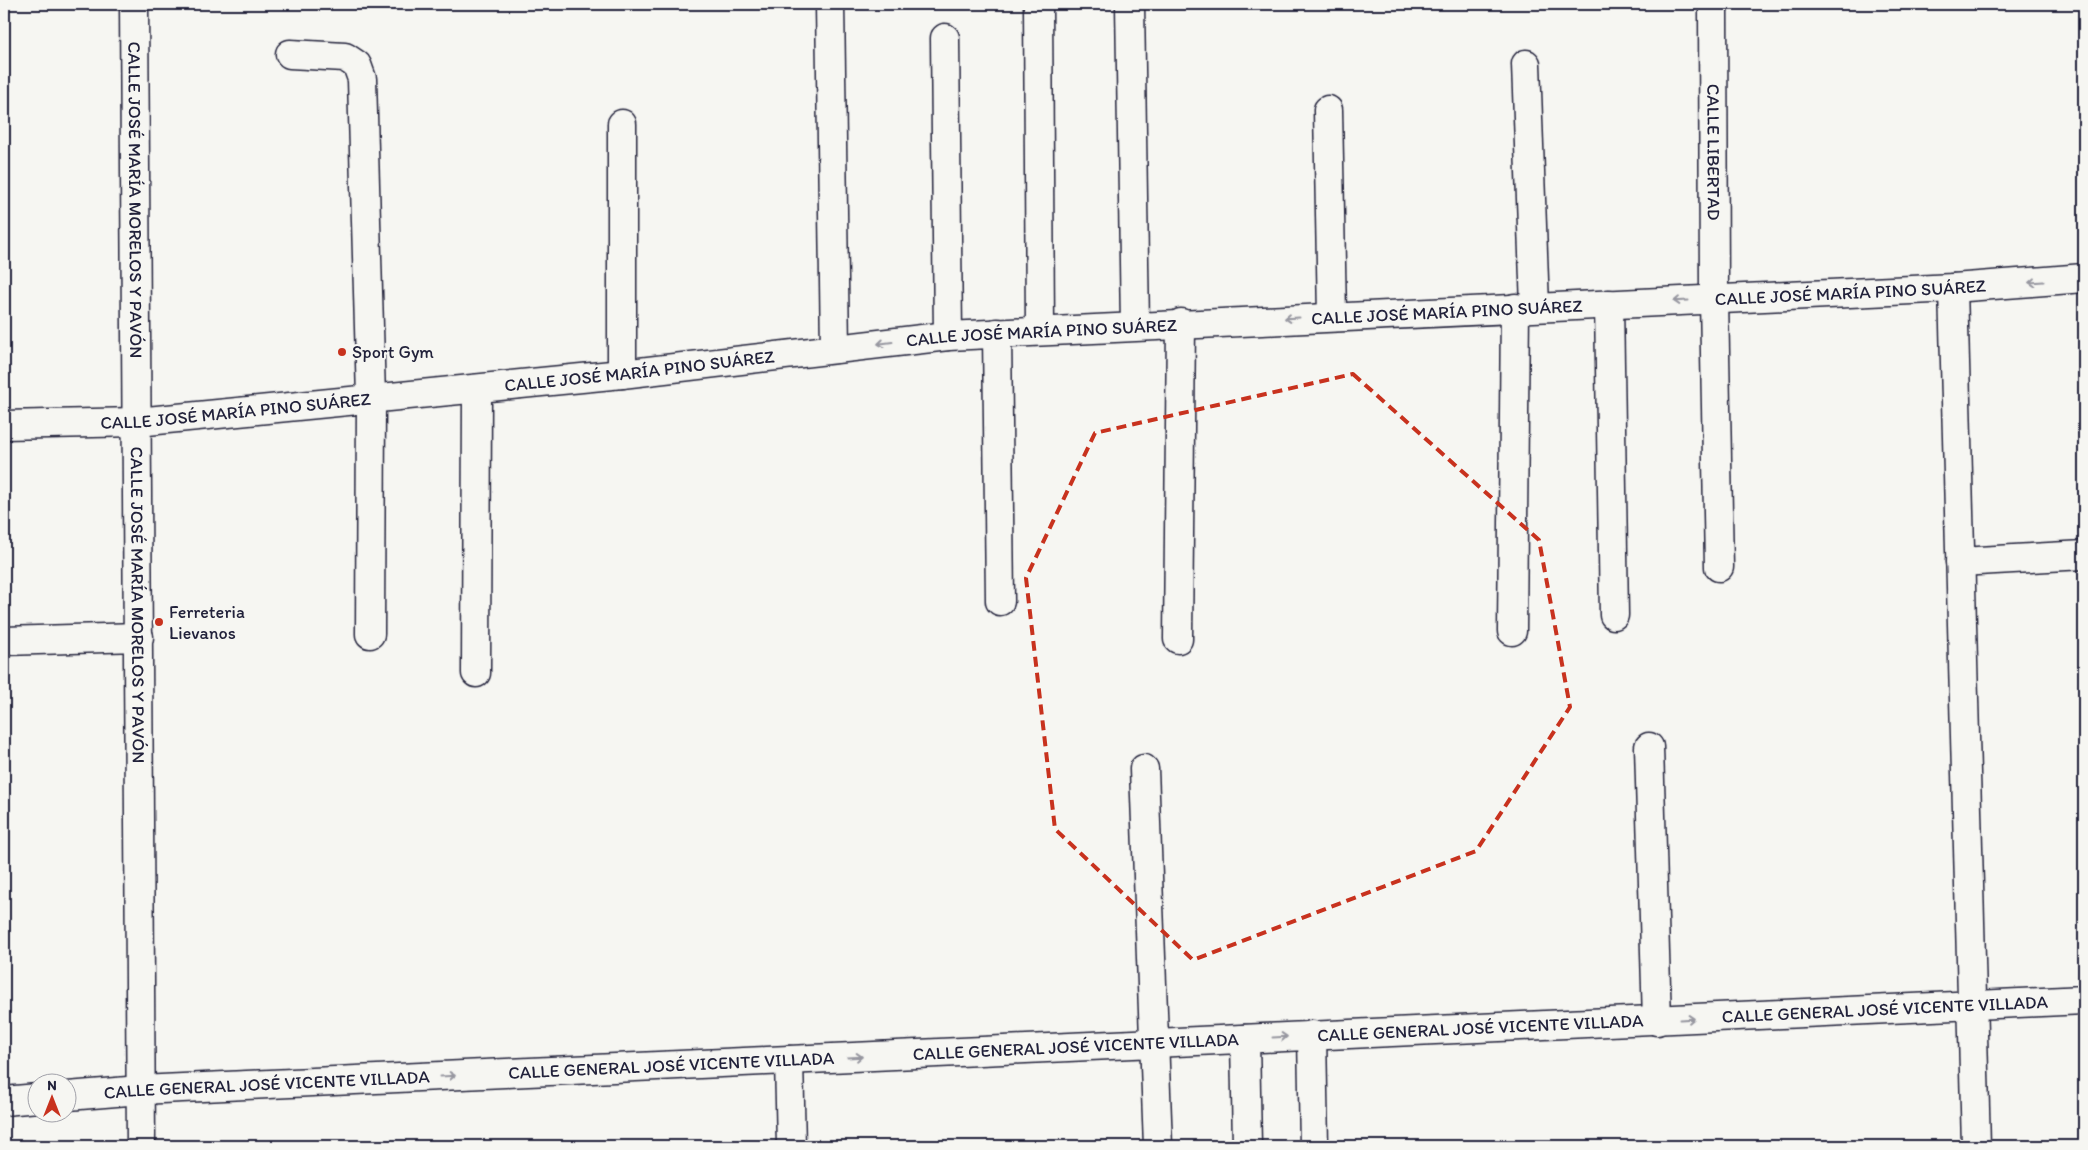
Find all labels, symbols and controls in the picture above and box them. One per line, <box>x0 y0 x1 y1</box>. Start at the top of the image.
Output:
street label: CALLE JOSÉ MARÍA MORELOS Y PAVÓN <box>123 41 147 359</box>
street label: CALLE LIBERTAD <box>1702 84 1725 220</box>
street label: CALLE JOSÉ MARÍA PINO SUÁREZ <box>1714 275 1987 310</box>
one-way arrow <box>2028 277 2044 286</box>
street label: CALLE JOSÉ MARÍA PINO SUÁREZ <box>1311 295 1583 330</box>
one-way arrow <box>1673 296 1689 305</box>
street label: CALLE JOSÉ MARÍA PINO SUÁREZ <box>905 314 1177 352</box>
one-way arrow <box>1284 314 1300 323</box>
one-way arrow <box>877 338 893 348</box>
place label: Sport Gym <box>352 341 434 363</box>
street label: CALLE JOSÉ MARÍA PINO SUÁREZ <box>503 345 776 397</box>
marker: Sport Gym <box>336 346 348 358</box>
street label: CALLE JOSÉ MARÍA PINO SUÁREZ <box>100 388 372 434</box>
street label: CALLE JOSÉ MARÍA MORELOS Y PAVÓN <box>126 446 150 764</box>
place label: Ferreteria Lievanos <box>169 601 245 644</box>
marker: Ferreteria Lievanos <box>153 616 165 628</box>
street label: CALLE GENERAL JOSÉ VICENTE VILLADA <box>1721 991 2049 1028</box>
street label: CALLE GENERAL JOSÉ VICENTE VILLADA <box>1317 1009 1644 1046</box>
one-way arrow <box>1679 1015 1695 1024</box>
street label: CALLE GENERAL JOSÉ VICENTE VILLADA <box>912 1028 1240 1065</box>
one-way arrow <box>1272 1032 1288 1041</box>
street label: CALLE GENERAL JOSÉ VICENTE VILLADA <box>508 1047 835 1084</box>
one-way arrow <box>847 1053 863 1062</box>
street label: CALLE GENERAL JOSÉ VICENTE VILLADA <box>103 1066 431 1104</box>
one-way arrow <box>440 1071 456 1080</box>
north arrow <box>28 1072 78 1122</box>
text: N <box>47 1077 57 1094</box>

